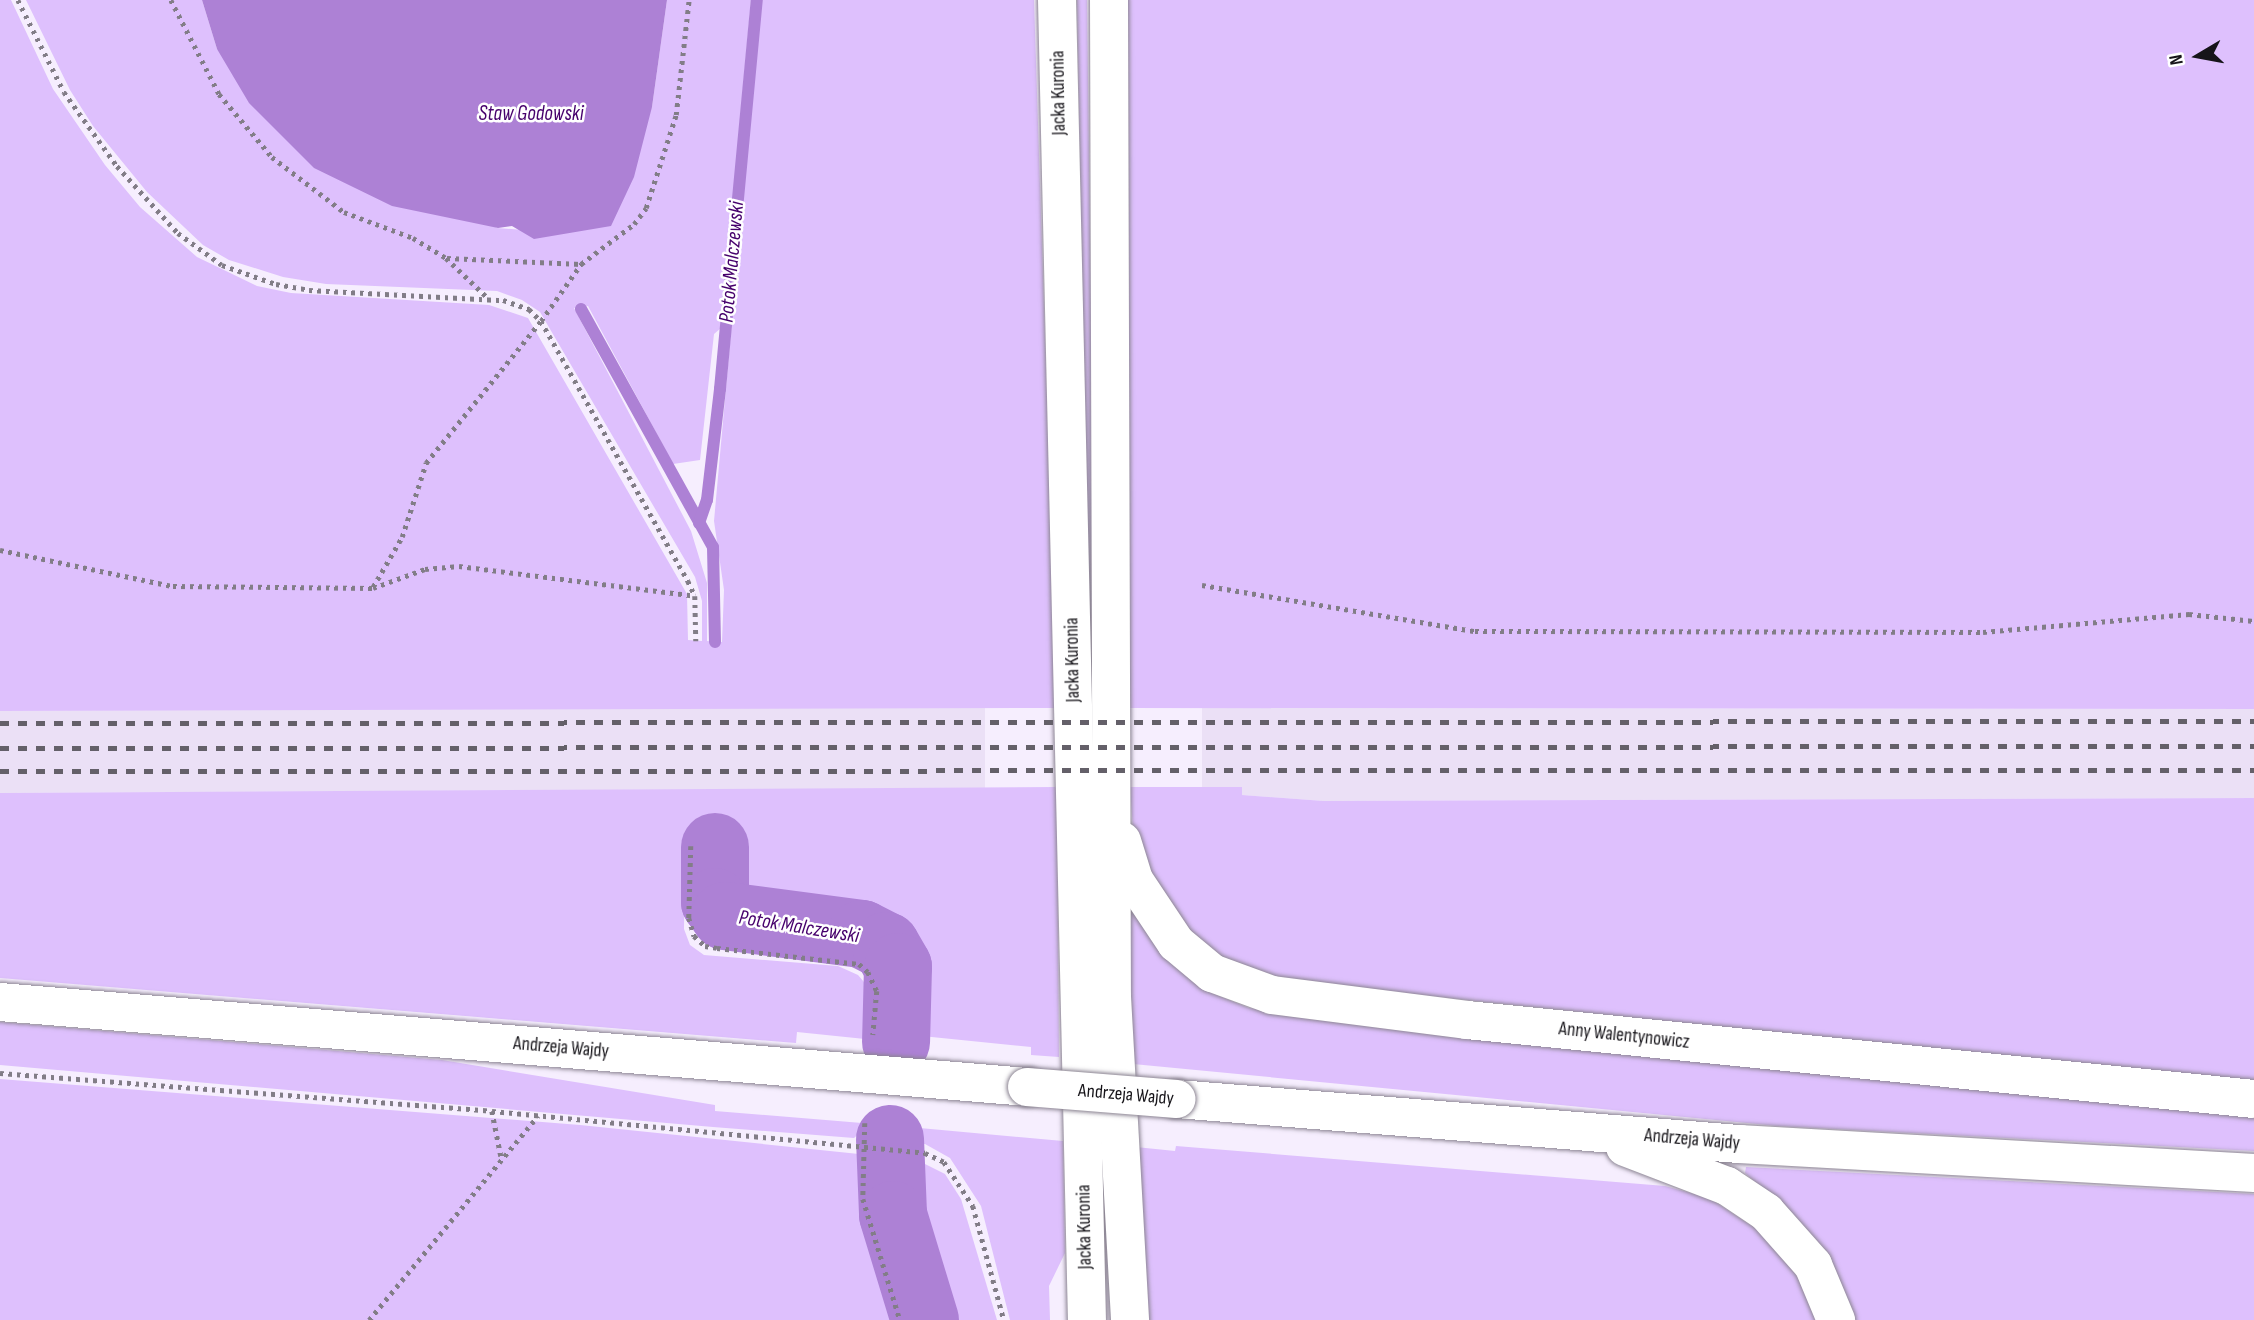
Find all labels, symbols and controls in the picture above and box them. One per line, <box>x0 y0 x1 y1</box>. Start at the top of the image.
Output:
north arrow <box>2163 21 2233 91</box>
street label: Jacka Kuronia <box>1047 50 1071 136</box>
text: N <box>2165 53 2189 67</box>
water label: Staw Godowski <box>479 101 583 127</box>
water label: Potok Malczewski <box>714 200 750 324</box>
street label: Jacka Kuronia <box>1061 617 1085 703</box>
water label: Potok Malczewski <box>737 905 861 949</box>
street label: Anny Walentynowicz <box>1558 1018 1690 1054</box>
street label: Andrzeja Wajdy <box>512 1032 610 1064</box>
street label: Andrzeja Wajdy <box>1077 1079 1175 1111</box>
street label: Andrzeja Wajdy <box>1643 1124 1741 1156</box>
street label: Jacka Kuronia <box>1073 1184 1097 1270</box>

